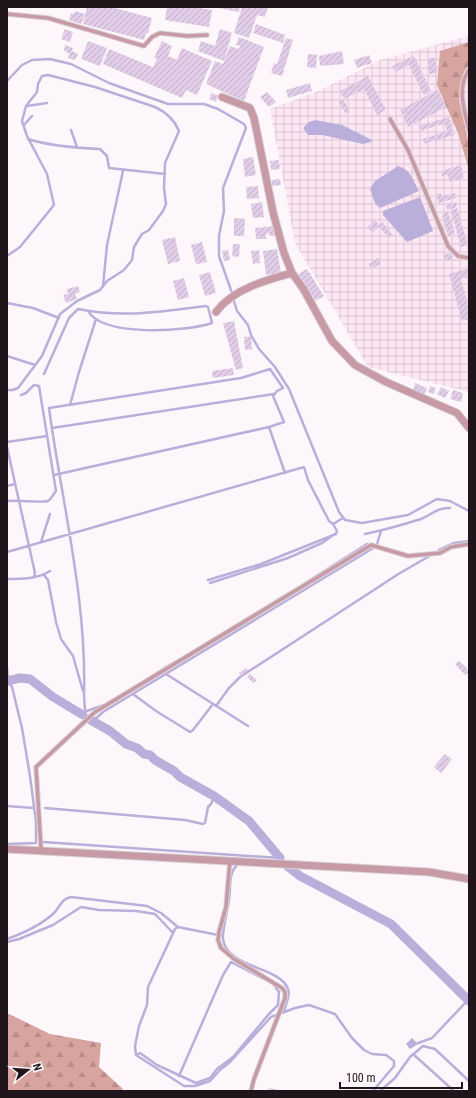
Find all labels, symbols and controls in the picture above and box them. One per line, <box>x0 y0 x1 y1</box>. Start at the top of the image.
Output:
north arrow <box>8 1050 48 1090</box>
text: N <box>30 1062 44 1073</box>
scale bar <box>340 1064 462 1090</box>
text: 100 m <box>346 1071 376 1085</box>

